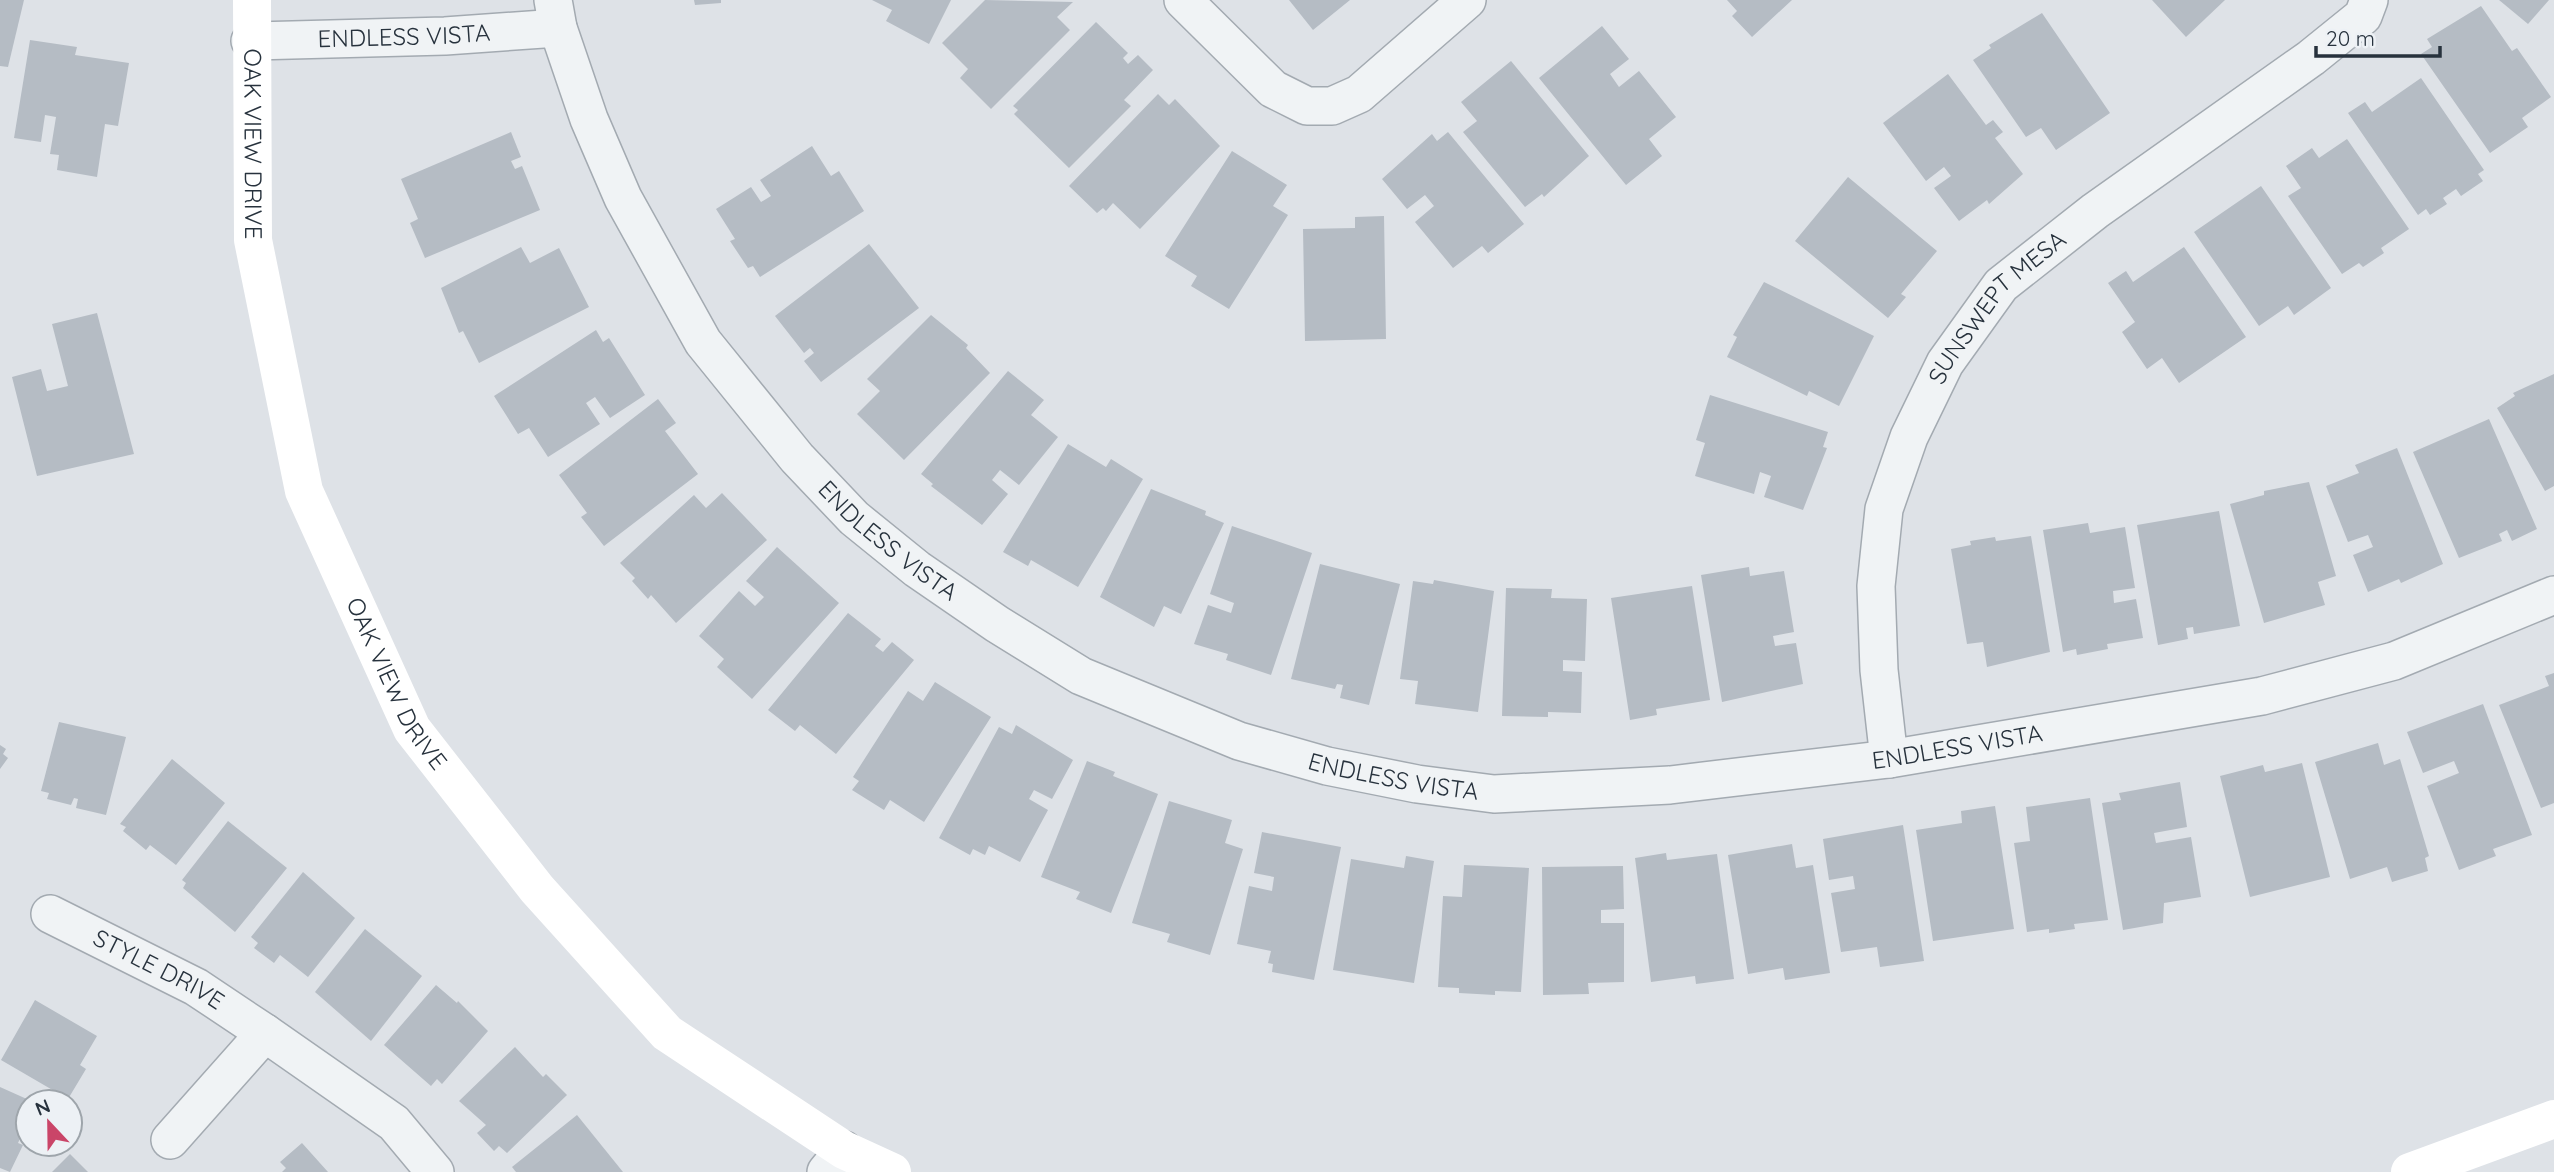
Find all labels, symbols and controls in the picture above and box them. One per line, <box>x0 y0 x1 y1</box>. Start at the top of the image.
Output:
scale bar <box>2316 14 2440 58</box>
street label: ENDLESS VISTA <box>317 17 491 53</box>
text: 20 m <box>2326 25 2375 51</box>
street label: OAK VIEW DRIVE <box>238 48 269 240</box>
street label: SUNSWEPT MESA <box>1921 224 2071 389</box>
street label: ENDLESS VISTA <box>812 474 964 607</box>
street label: OAK VIEW DRIVE <box>340 592 454 775</box>
street label: ENDLESS VISTA <box>1870 717 2045 775</box>
street label: ENDLESS VISTA <box>1305 745 1480 806</box>
street label: STYLE DRIVE <box>89 922 230 1016</box>
north arrow <box>14 1088 84 1158</box>
text: N <box>32 1093 54 1121</box>

